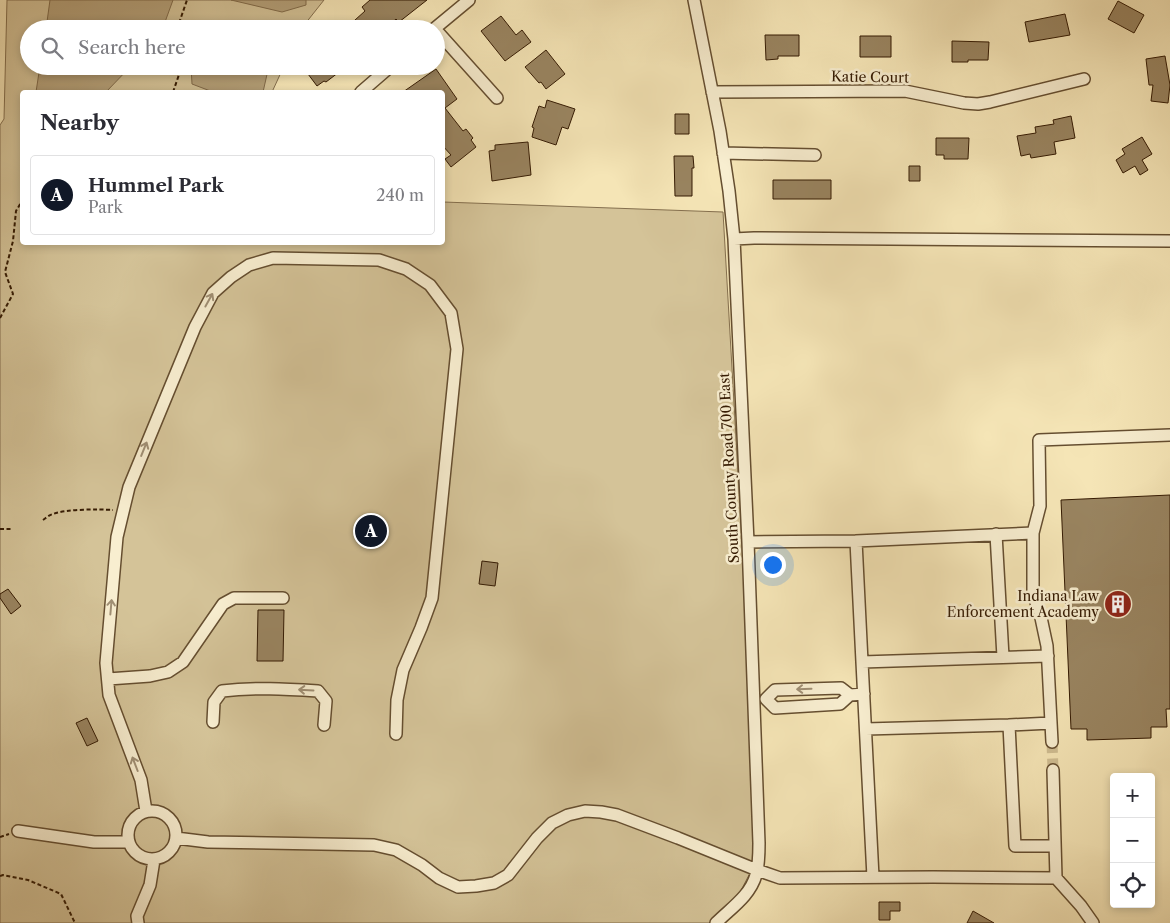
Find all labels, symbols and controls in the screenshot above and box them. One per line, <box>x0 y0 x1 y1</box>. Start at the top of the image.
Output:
search box <box>20 20 445 75</box>
icon: search <box>38 34 66 62</box>
text: Search here <box>78 36 186 59</box>
street label: Katie Court <box>831 67 909 87</box>
text: Nearby <box>40 110 119 135</box>
text: Hummel Park <box>88 174 224 197</box>
text: A <box>51 185 63 205</box>
text: 240 m <box>376 185 424 205</box>
text: Park <box>88 197 123 217</box>
one-way arrow <box>205 294 215 308</box>
street label: South County Road 700 East <box>715 372 743 564</box>
one-way arrow <box>140 442 150 457</box>
pin: A <box>355 512 387 550</box>
your location <box>760 552 786 578</box>
place label: Indiana Law Enforcement Academy <box>947 587 1099 621</box>
building icon: Indiana Law Enforcement Academy <box>1103 589 1133 619</box>
one-way arrow <box>106 599 116 615</box>
one-way arrow <box>796 685 812 694</box>
one-way arrow <box>298 686 314 695</box>
one-way arrow <box>130 757 139 772</box>
map controls <box>1110 773 1155 908</box>
button: + <box>1110 773 1155 818</box>
button: − <box>1110 818 1155 863</box>
button: locate <box>1110 863 1155 908</box>

